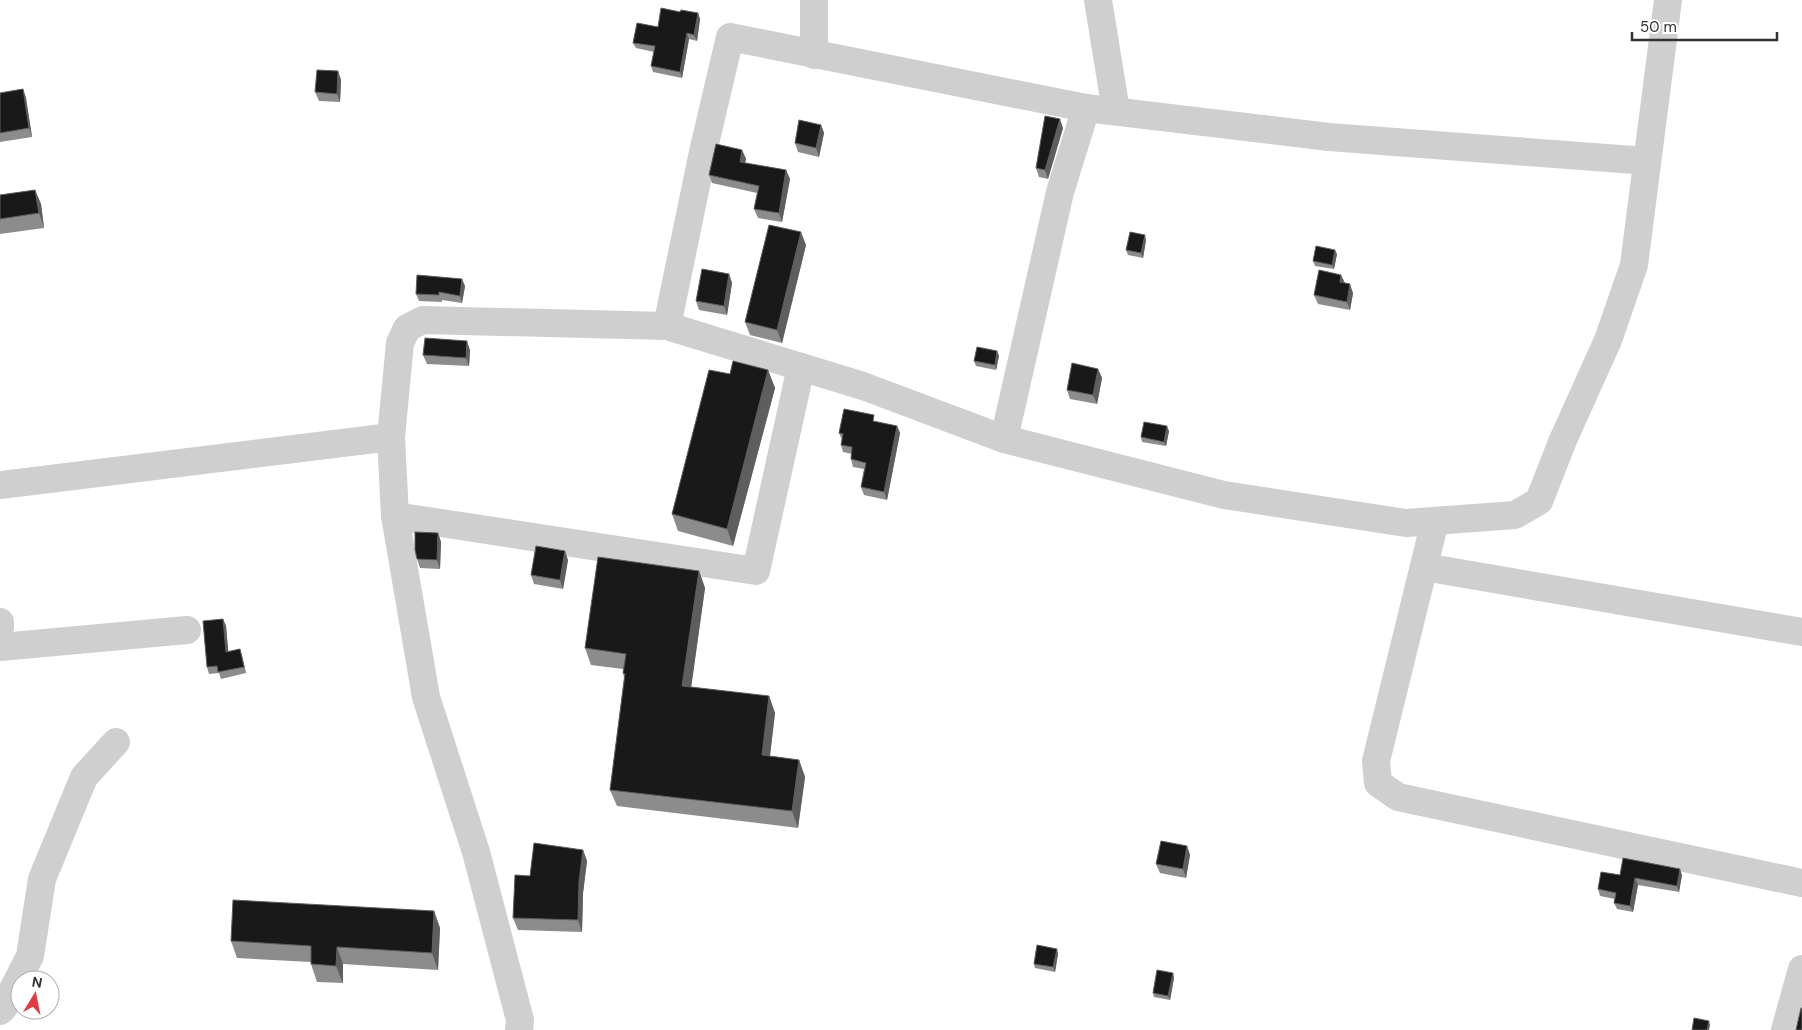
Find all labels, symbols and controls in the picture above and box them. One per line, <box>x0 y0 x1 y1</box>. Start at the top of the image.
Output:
scale bar <box>1632 10 1777 42</box>
text: 50 m <box>1640 17 1677 37</box>
north arrow <box>10 970 60 1020</box>
text: N <box>31 972 44 992</box>

